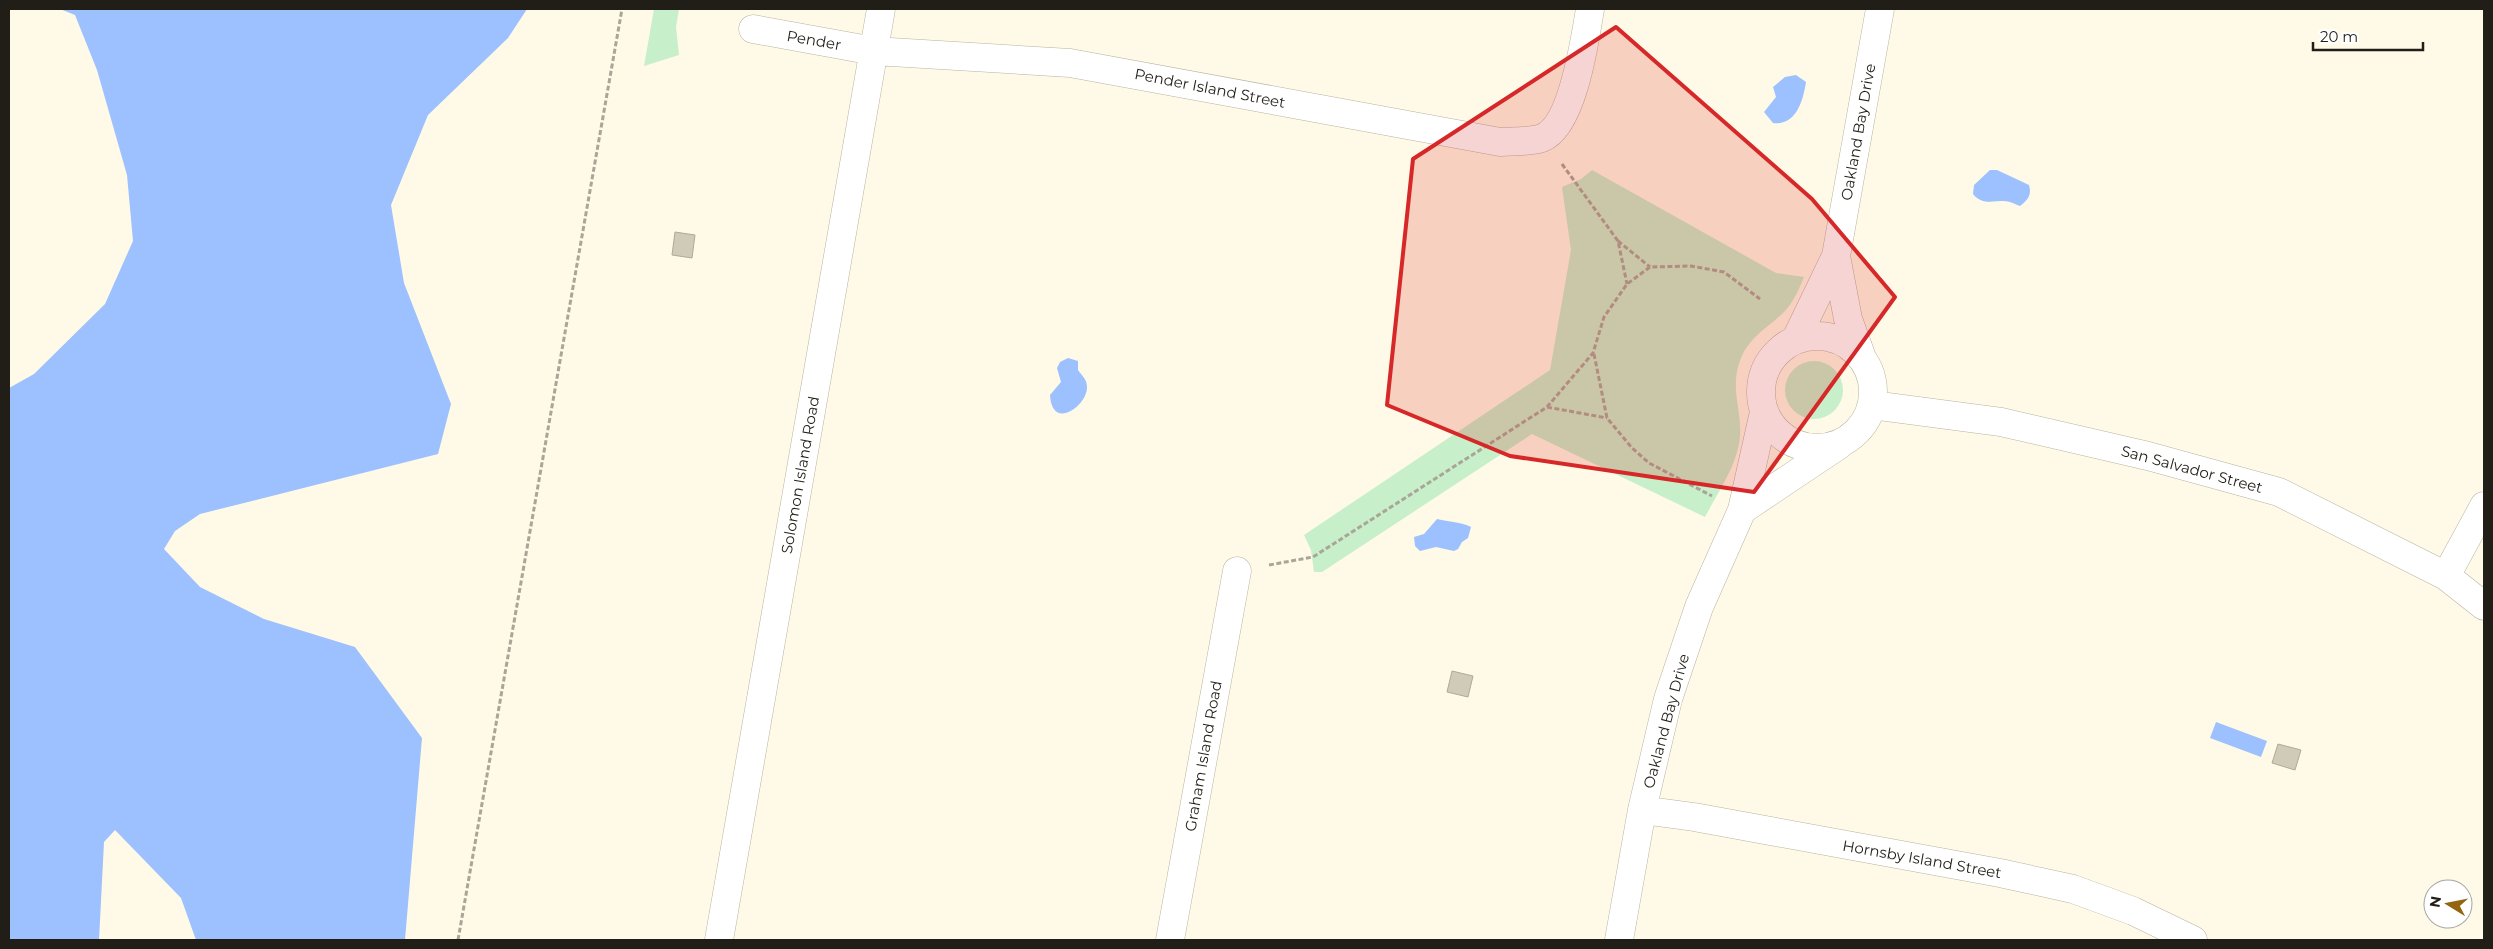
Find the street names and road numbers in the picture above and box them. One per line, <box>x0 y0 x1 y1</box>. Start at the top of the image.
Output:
street label: Pender <box>785 26 843 54</box>
street label: Oakland Bay Drive <box>1837 62 1879 202</box>
street label: Pender Island Street <box>1133 64 1287 112</box>
street label: Solomon Island Road <box>777 395 823 555</box>
street label: San Salvador Street <box>2119 441 2265 497</box>
street label: Oakland Bay Drive <box>1639 652 1693 790</box>
street label: Graham Island Road <box>1180 679 1226 833</box>
street label: Hornsby Island Street <box>1841 836 2003 882</box>

